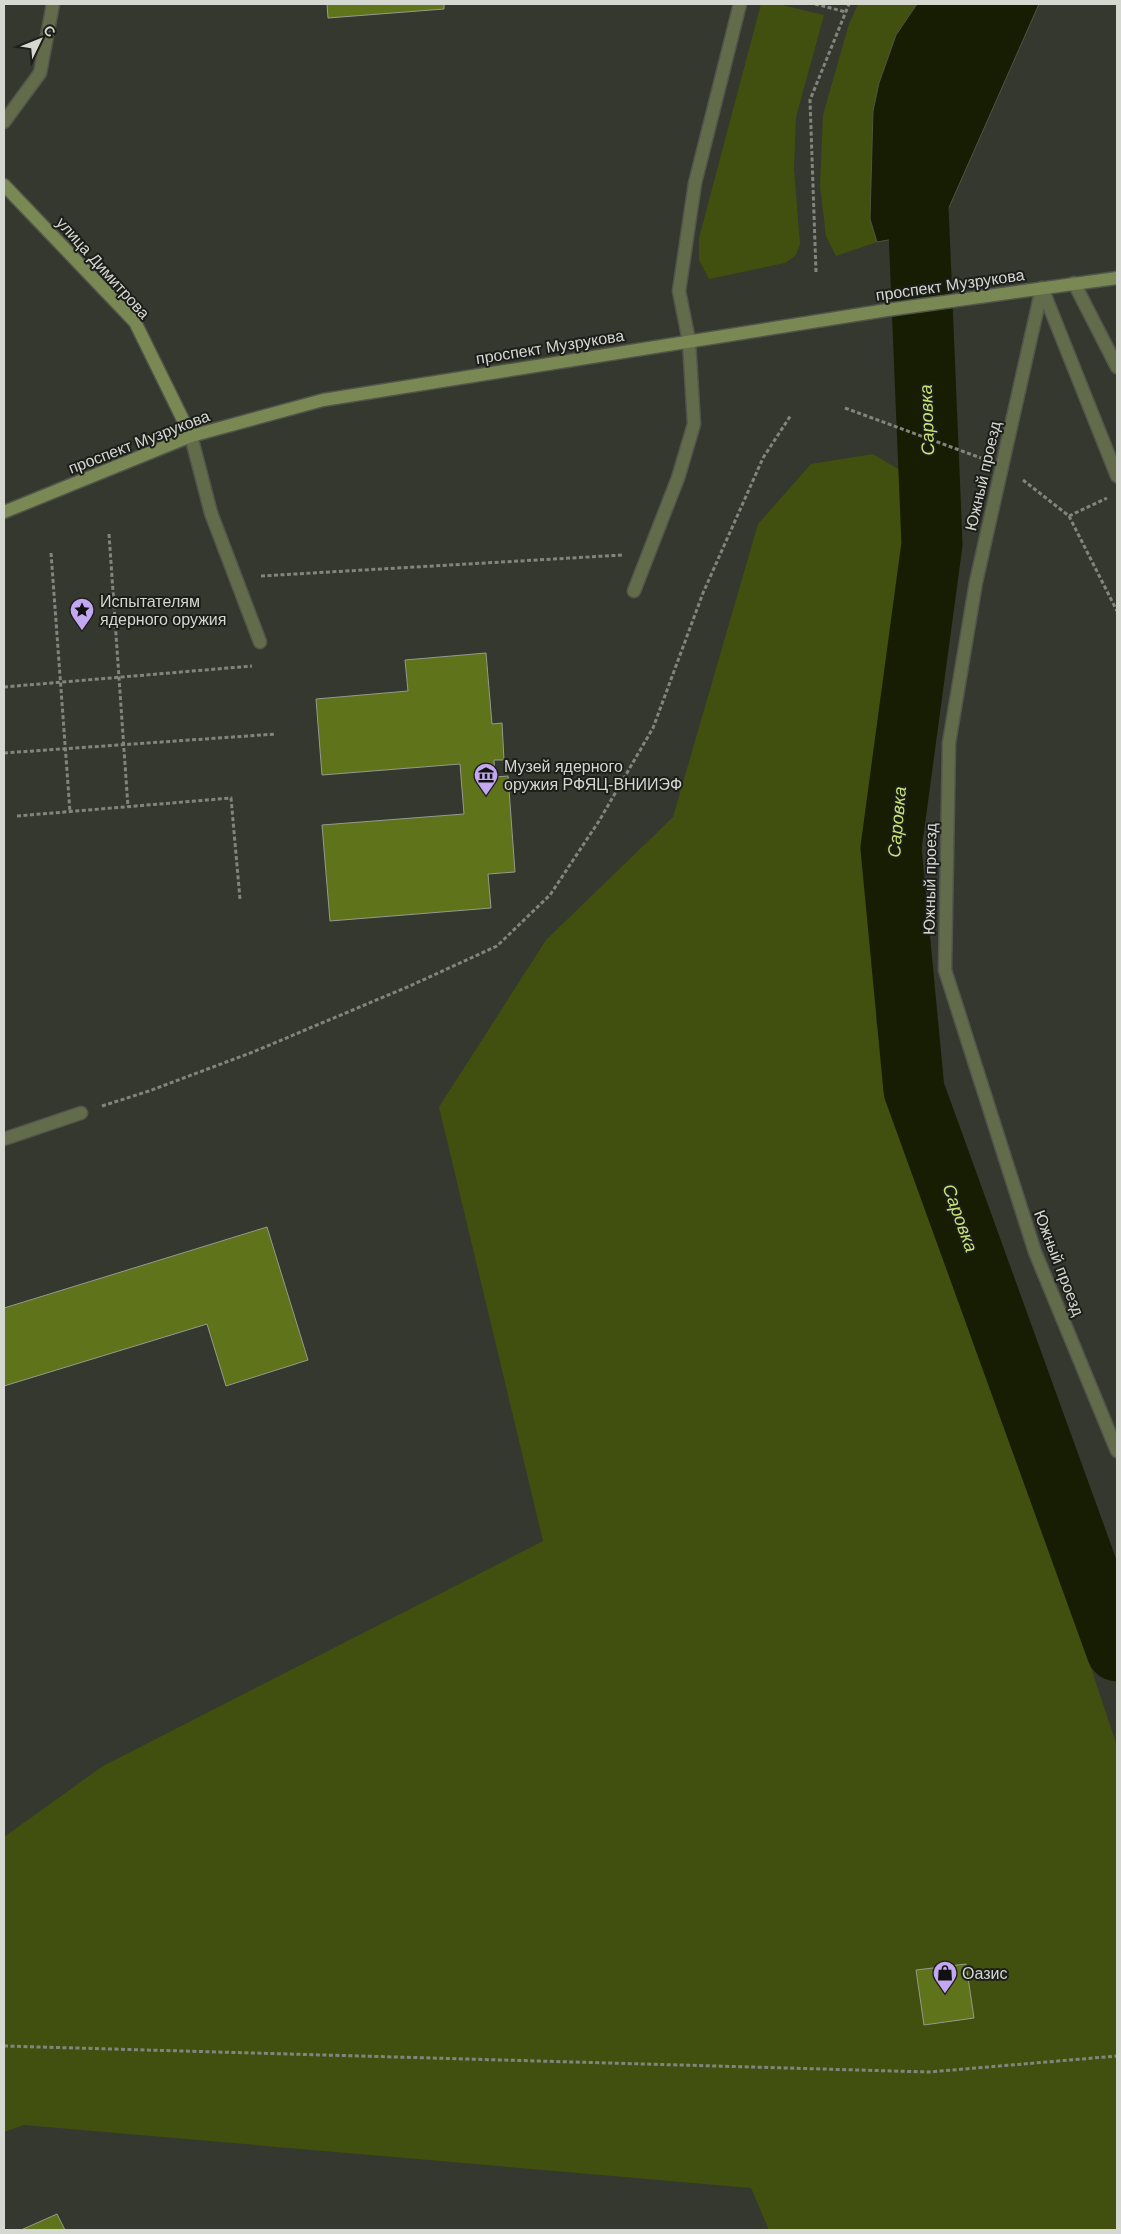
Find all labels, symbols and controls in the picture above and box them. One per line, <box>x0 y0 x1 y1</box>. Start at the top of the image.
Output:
north arrow <box>15 15 65 65</box>
text: С <box>40 22 59 40</box>
street label: улица Димитрова <box>53 214 153 322</box>
street label: проспект Музрукова <box>875 266 1025 304</box>
street label: проспект Музрукова <box>475 327 625 367</box>
water label: Саровка <box>916 384 938 456</box>
street label: проспект Музрукова <box>66 407 212 477</box>
street label: Южный проезд <box>962 419 1004 532</box>
place label: Испытателям ядерного оружия <box>100 593 226 628</box>
place icon: Испытателям ядерного оружия <box>69 597 95 631</box>
place label: Музей ядерного оружия РФЯЦ-ВНИИЭФ <box>504 758 682 793</box>
museum icon: Музей ядерного оружия РФЯЦ-ВНИИЭФ <box>473 762 499 796</box>
water label: Саровка <box>884 786 910 858</box>
street label: Южный проезд <box>921 822 939 935</box>
water label: Саровка <box>938 1181 982 1255</box>
street label: Южный проезд <box>1031 1208 1087 1319</box>
shop icon: Оазис <box>932 1960 958 1994</box>
place label: Оазис <box>962 1965 1007 1982</box>

